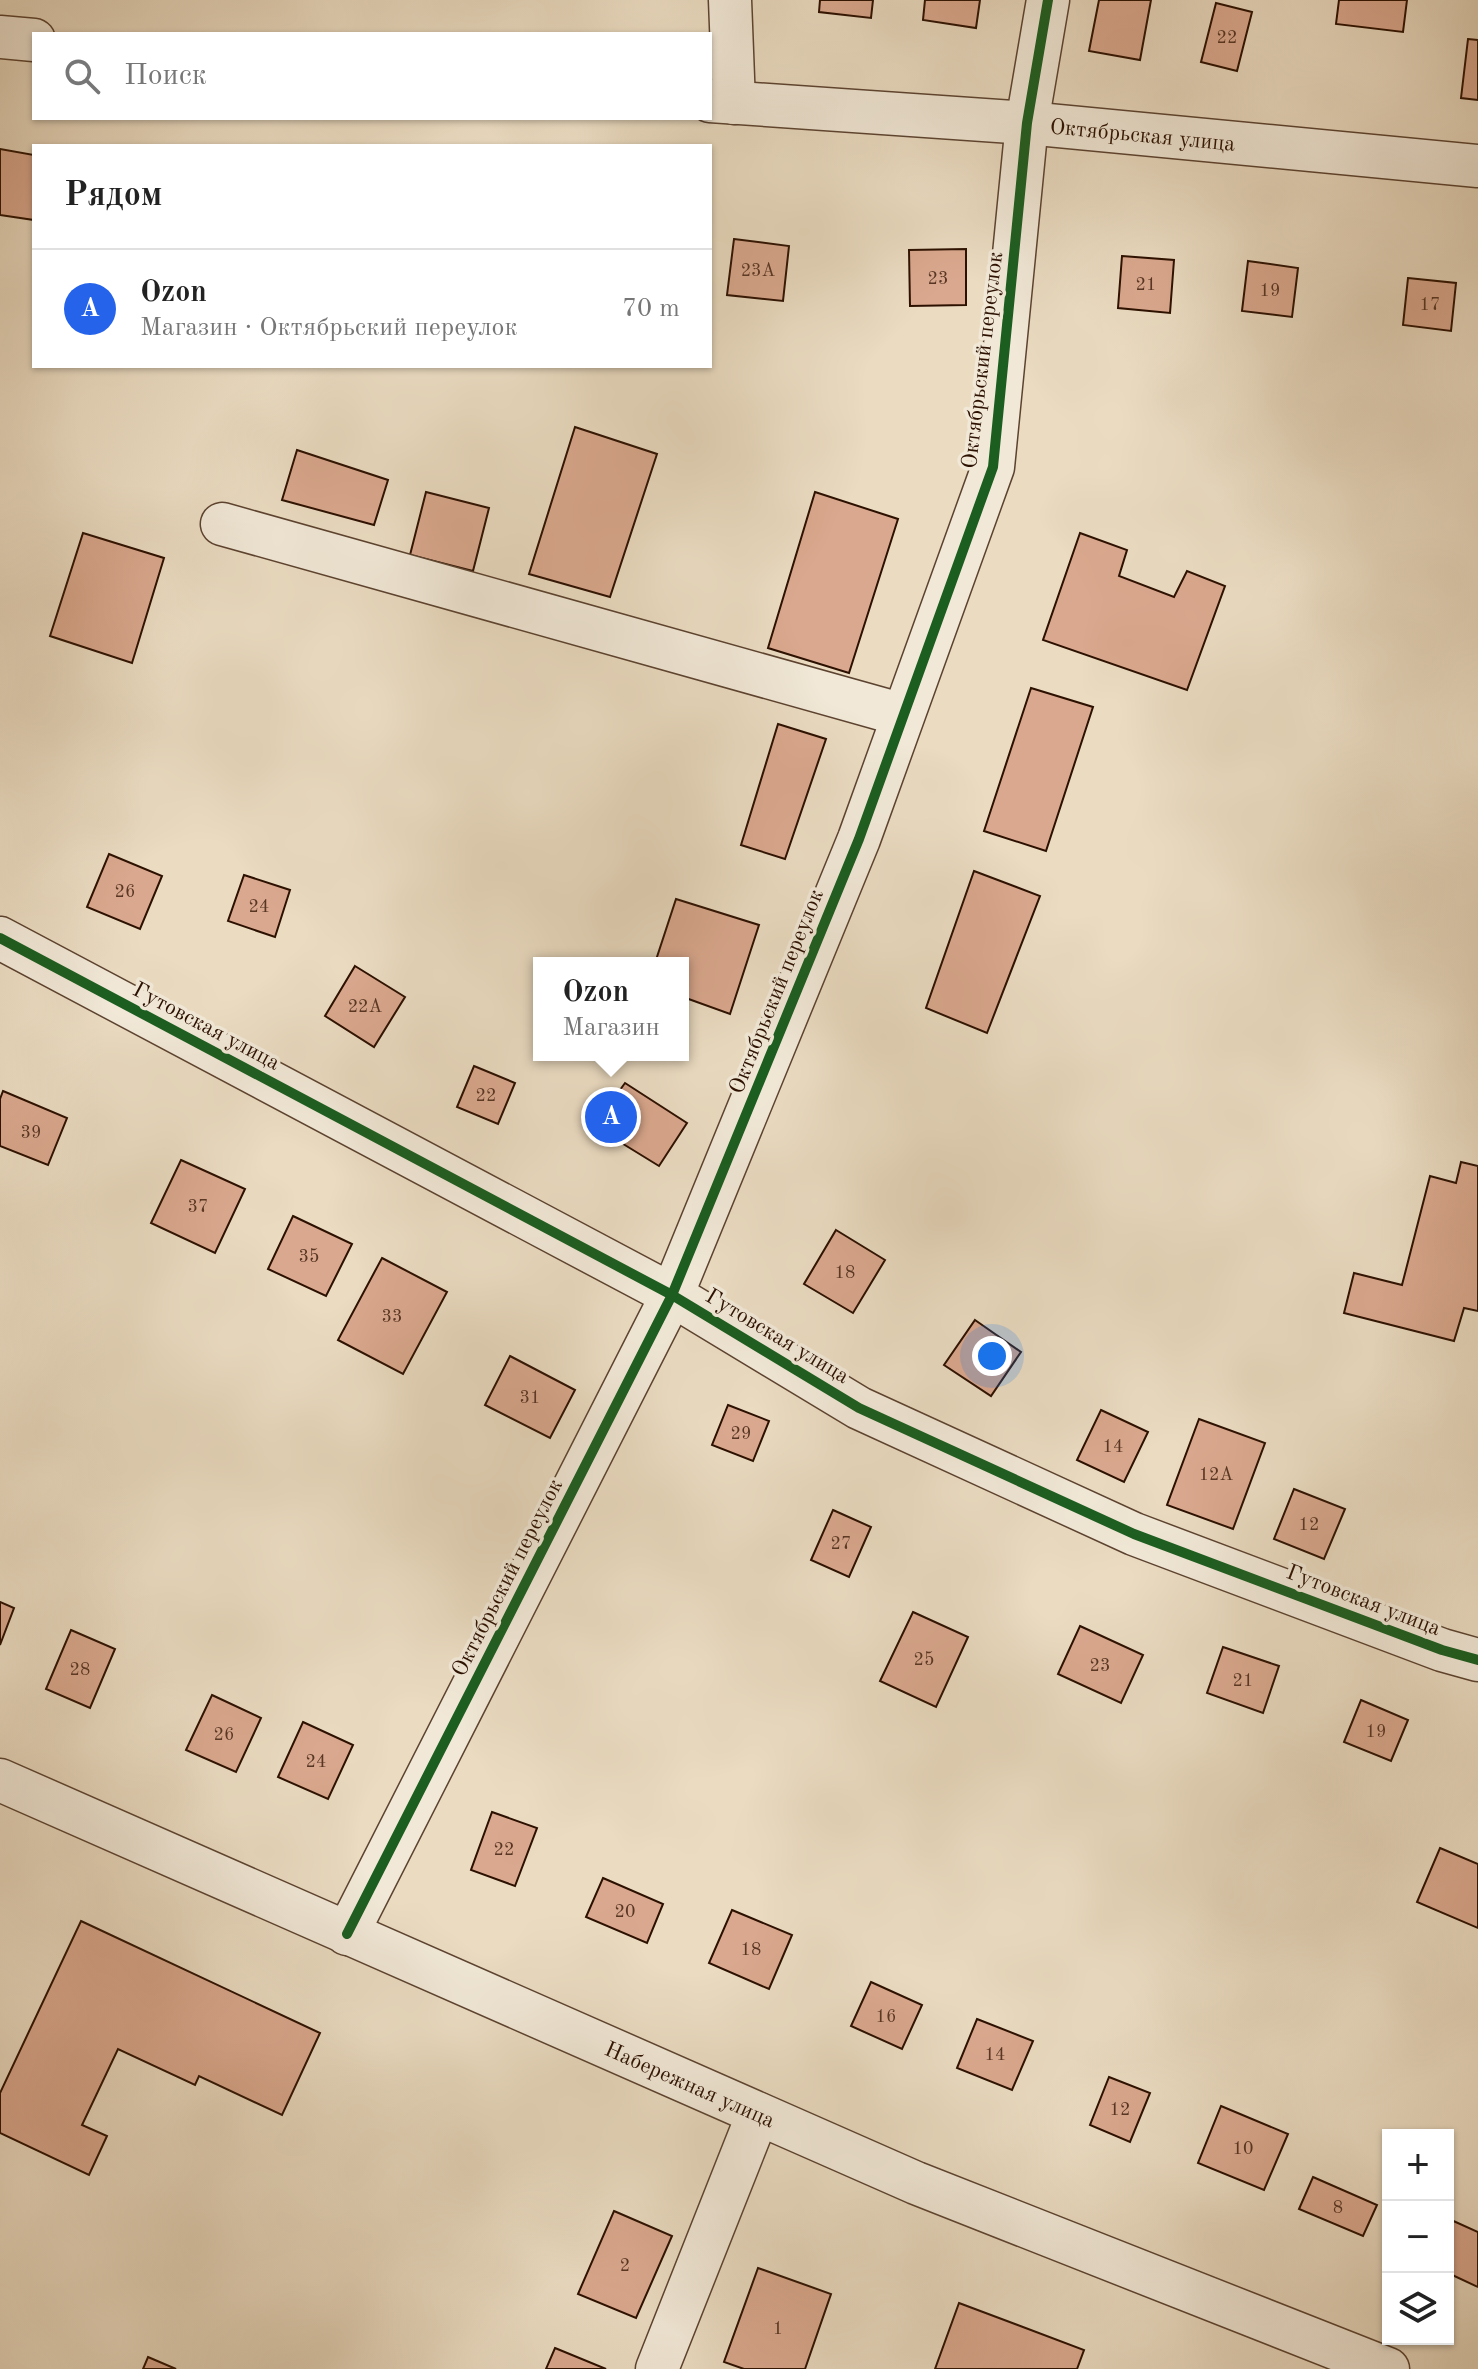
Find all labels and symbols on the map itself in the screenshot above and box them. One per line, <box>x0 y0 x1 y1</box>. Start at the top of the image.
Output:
house number: 22 <box>1217 29 1237 47</box>
street label: Октябрьская улица <box>1049 116 1236 156</box>
street label: Октябрьский переулок <box>959 250 1007 470</box>
house number: 23А <box>741 262 776 280</box>
house number: 23 <box>928 270 948 288</box>
house number: 21 <box>1136 276 1156 294</box>
house number: 19 <box>1260 282 1280 300</box>
house number: 17 <box>1420 296 1440 314</box>
house number: 26 <box>115 883 135 901</box>
street label: Октябрьский переулок <box>726 886 828 1097</box>
house number: 24 <box>249 898 269 916</box>
street label: Гутовская улица <box>129 979 283 1075</box>
house number: 22А <box>348 998 383 1016</box>
house number: 22 <box>476 1087 496 1105</box>
pin: A <box>585 1087 637 1147</box>
house number: 39 <box>21 1124 41 1142</box>
house number: 37 <box>188 1198 208 1216</box>
house number: 35 <box>299 1248 319 1266</box>
house number: 18 <box>835 1264 855 1282</box>
street label: Гутовская улица <box>701 1285 853 1388</box>
house number: 33 <box>382 1308 402 1326</box>
your location <box>972 1336 1012 1376</box>
house number: 31 <box>520 1389 540 1407</box>
house number: 29 <box>731 1425 751 1443</box>
house number: 14 <box>1103 1438 1123 1456</box>
house number: 12А <box>1199 1466 1234 1484</box>
street label: Октябрьский переулок <box>448 1476 567 1680</box>
house number: 12 <box>1299 1516 1319 1534</box>
house number: 27 <box>831 1535 851 1553</box>
street label: Гутовская улица <box>1283 1561 1444 1640</box>
house number: 25 <box>914 1651 934 1669</box>
house number: 23 <box>1090 1657 1110 1675</box>
house number: 28 <box>70 1661 90 1679</box>
house number: 21 <box>1233 1672 1253 1690</box>
house number: 19 <box>1366 1723 1386 1741</box>
house number: 26 <box>214 1726 234 1744</box>
house number: 24 <box>306 1753 326 1771</box>
house number: 22 <box>494 1841 514 1859</box>
house number: 20 <box>615 1903 635 1921</box>
house number: 18 <box>741 1941 761 1959</box>
house number: 16 <box>876 2008 896 2026</box>
street label: Набережная улица <box>601 2038 778 2133</box>
house number: 14 <box>985 2046 1005 2064</box>
house number: 12 <box>1110 2101 1130 2119</box>
house number: 10 <box>1233 2140 1253 2158</box>
house number: 8 <box>1333 2199 1343 2217</box>
house number: 2 <box>620 2257 630 2275</box>
house number: 1 <box>773 2320 783 2338</box>

